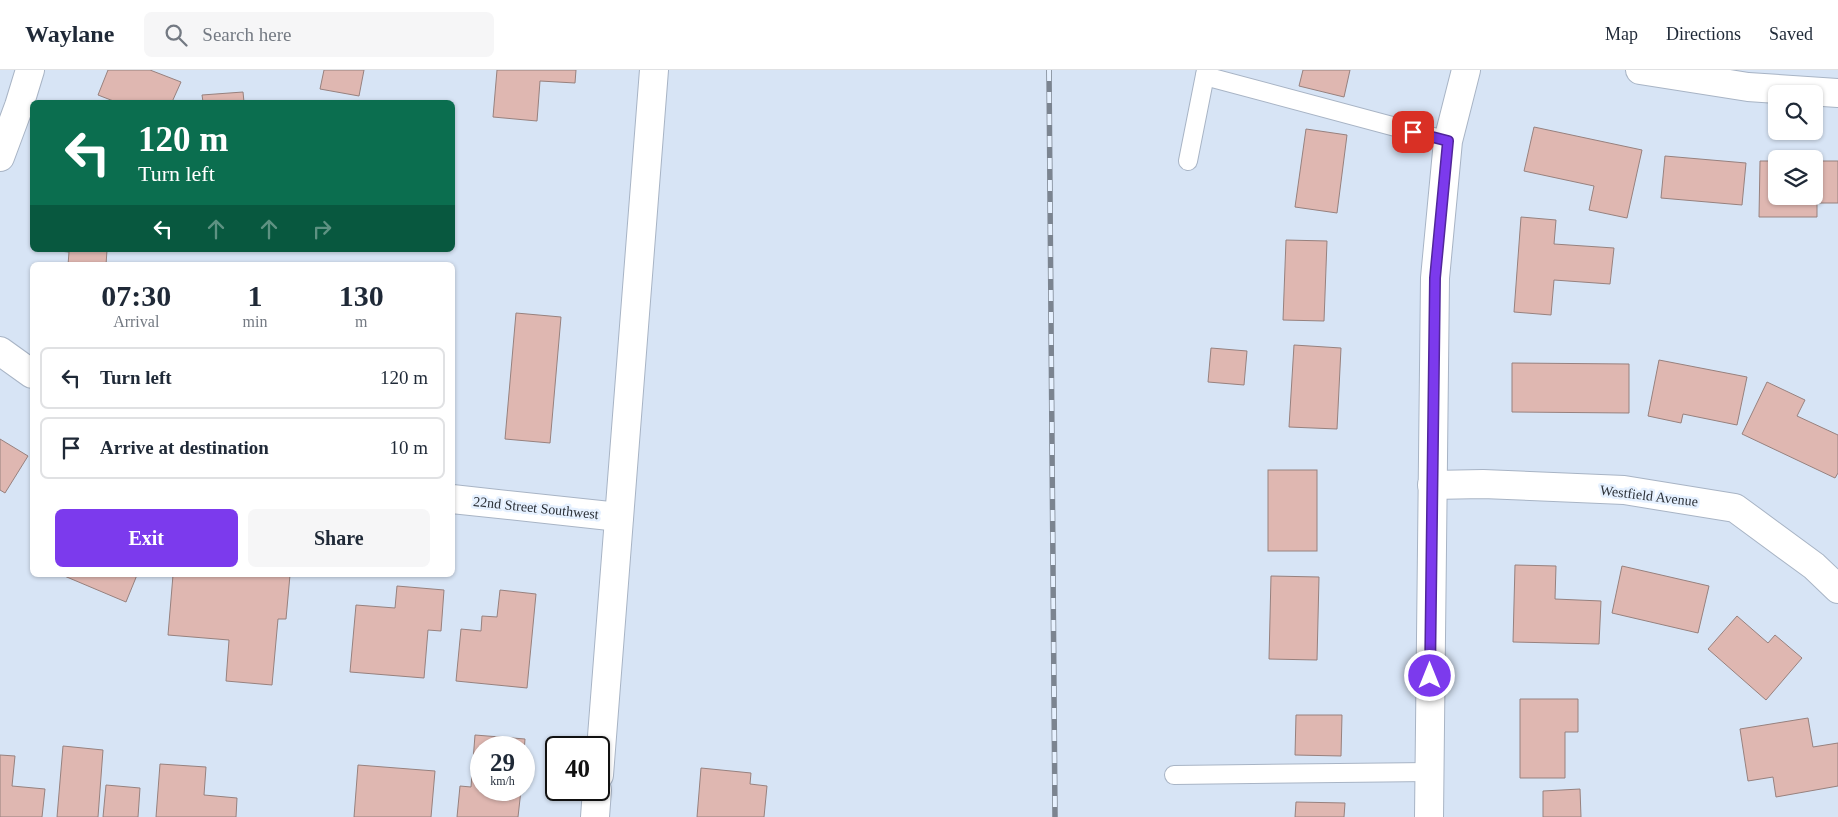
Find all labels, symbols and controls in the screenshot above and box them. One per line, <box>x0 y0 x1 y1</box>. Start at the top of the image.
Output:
search box <box>144 12 494 57</box>
text: Waylane <box>25 21 114 47</box>
icon: search <box>162 21 190 49</box>
text: Search here <box>202 24 291 45</box>
text: Map <box>1605 24 1638 44</box>
text: Directions <box>1666 24 1741 44</box>
text: Saved <box>1769 24 1813 44</box>
map controls <box>1768 85 1823 205</box>
button: search <box>1768 85 1823 140</box>
pin <box>1392 111 1434 153</box>
icon: arrive <box>1399 118 1427 146</box>
icon: left <box>55 120 120 185</box>
text: 120 m <box>138 120 228 159</box>
button: layers <box>1768 150 1823 205</box>
text: Turn left <box>138 161 215 186</box>
icon: left <box>149 215 177 243</box>
icon: ahead <box>202 215 230 243</box>
icon: ahead <box>255 215 283 243</box>
icon: right <box>308 215 336 243</box>
text: 07:30 <box>101 279 171 312</box>
text: 1 <box>247 279 262 312</box>
text: 130 <box>339 279 384 312</box>
text: Arrival <box>113 313 159 330</box>
text: min <box>243 313 267 330</box>
text: m <box>355 313 367 330</box>
icon: left <box>57 364 85 392</box>
text: Turn left <box>100 367 172 388</box>
text: 120 m <box>380 367 428 388</box>
icon: arrive <box>57 434 85 462</box>
text: Arrive at destination <box>100 437 269 458</box>
text: 10 m <box>389 437 428 458</box>
street label: Westfield Avenue <box>1599 483 1699 509</box>
street label: 22nd Street Southwest <box>473 494 600 522</box>
button: Exit <box>55 509 238 567</box>
button: Share <box>248 509 430 567</box>
position arrow <box>1403 649 1455 701</box>
speed limit sign: 40 <box>545 736 610 801</box>
text: 29 <box>490 749 515 776</box>
text: km/h <box>490 774 515 788</box>

